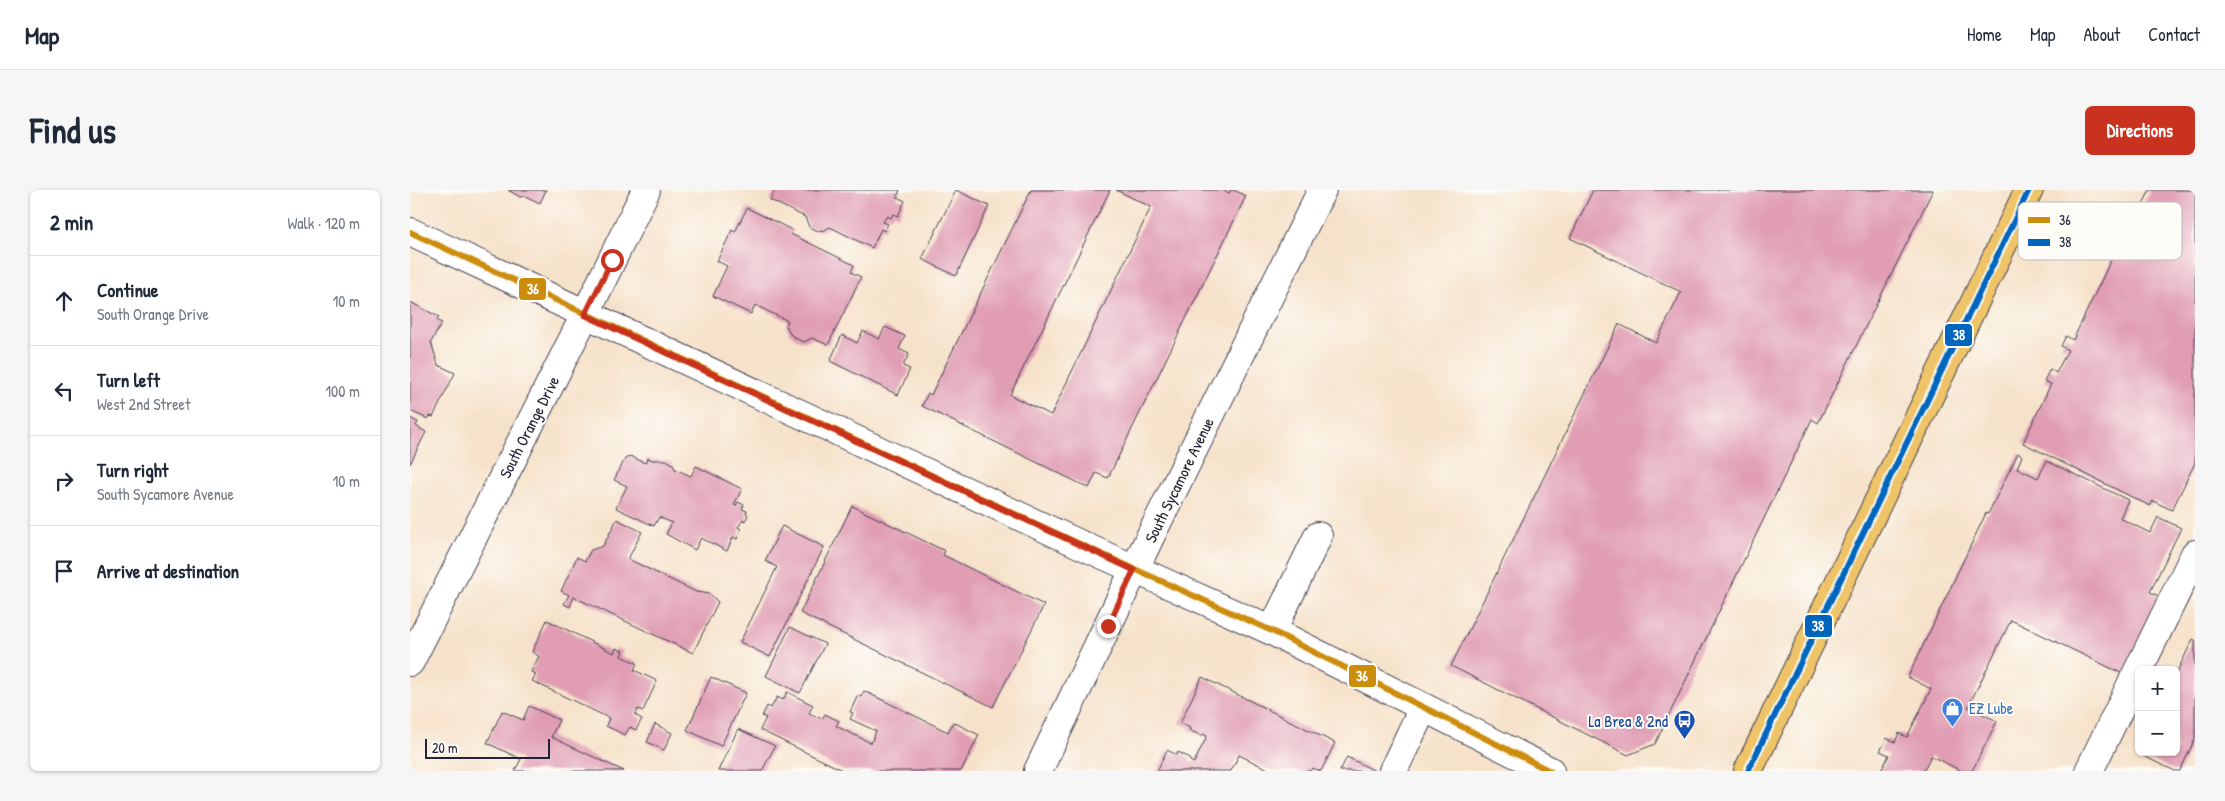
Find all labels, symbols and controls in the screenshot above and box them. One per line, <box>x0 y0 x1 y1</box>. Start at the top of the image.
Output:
text: Map <box>25 19 59 51</box>
text: Home <box>1967 22 2002 47</box>
text: Map <box>2030 22 2055 47</box>
text: About <box>2083 22 2120 47</box>
text: Contact <box>2148 22 2200 47</box>
button: Directions <box>2085 106 2195 155</box>
text: Find us <box>30 107 116 154</box>
legend <box>2018 202 2182 260</box>
text: 2 min <box>50 208 93 237</box>
text: 36 <box>2059 210 2071 229</box>
text: Walk · 120 m <box>287 212 360 234</box>
text: 38 <box>2059 232 2071 251</box>
route start <box>601 249 624 272</box>
text: Continue <box>97 277 158 303</box>
line badge: 36 <box>518 277 547 301</box>
text: 36 <box>527 279 539 298</box>
icon: ahead <box>50 287 78 315</box>
text: 10 m <box>332 290 360 312</box>
text: South Orange Drive <box>97 303 209 325</box>
line badge: 38 <box>1944 323 1973 347</box>
text: 38 <box>1953 325 1965 344</box>
text: Turn left <box>97 367 160 393</box>
street label: South Orange Drive <box>494 372 564 482</box>
icon: left <box>50 377 78 405</box>
text: 100 m <box>325 380 360 402</box>
text: West 2nd Street <box>97 393 190 415</box>
street label: South Sycamore Avenue <box>1139 413 1219 546</box>
text: Turn right <box>97 457 168 483</box>
icon: right <box>50 467 78 495</box>
text: 10 m <box>332 470 360 492</box>
text: South Sycamore Avenue <box>97 483 234 505</box>
icon: arrive <box>50 557 78 585</box>
text: Arrive at destination <box>97 558 239 584</box>
line badge: 38 <box>1804 614 1833 638</box>
route end <box>1097 615 1120 638</box>
text: 38 <box>1812 616 1824 635</box>
line badge: 36 <box>1348 664 1377 688</box>
text: 36 <box>1356 666 1368 685</box>
map controls <box>2135 666 2180 756</box>
button: + <box>2135 666 2180 711</box>
shop icon: EZ Lube <box>1941 696 1965 727</box>
place label: EZ Lube <box>1969 697 2014 719</box>
bus stop icon: La Brea & 2nd <box>1672 709 1696 740</box>
place label: La Brea & 2nd <box>1588 710 1668 732</box>
button: − <box>2135 711 2180 756</box>
scale bar <box>425 736 550 759</box>
text: 20 m <box>432 738 458 757</box>

